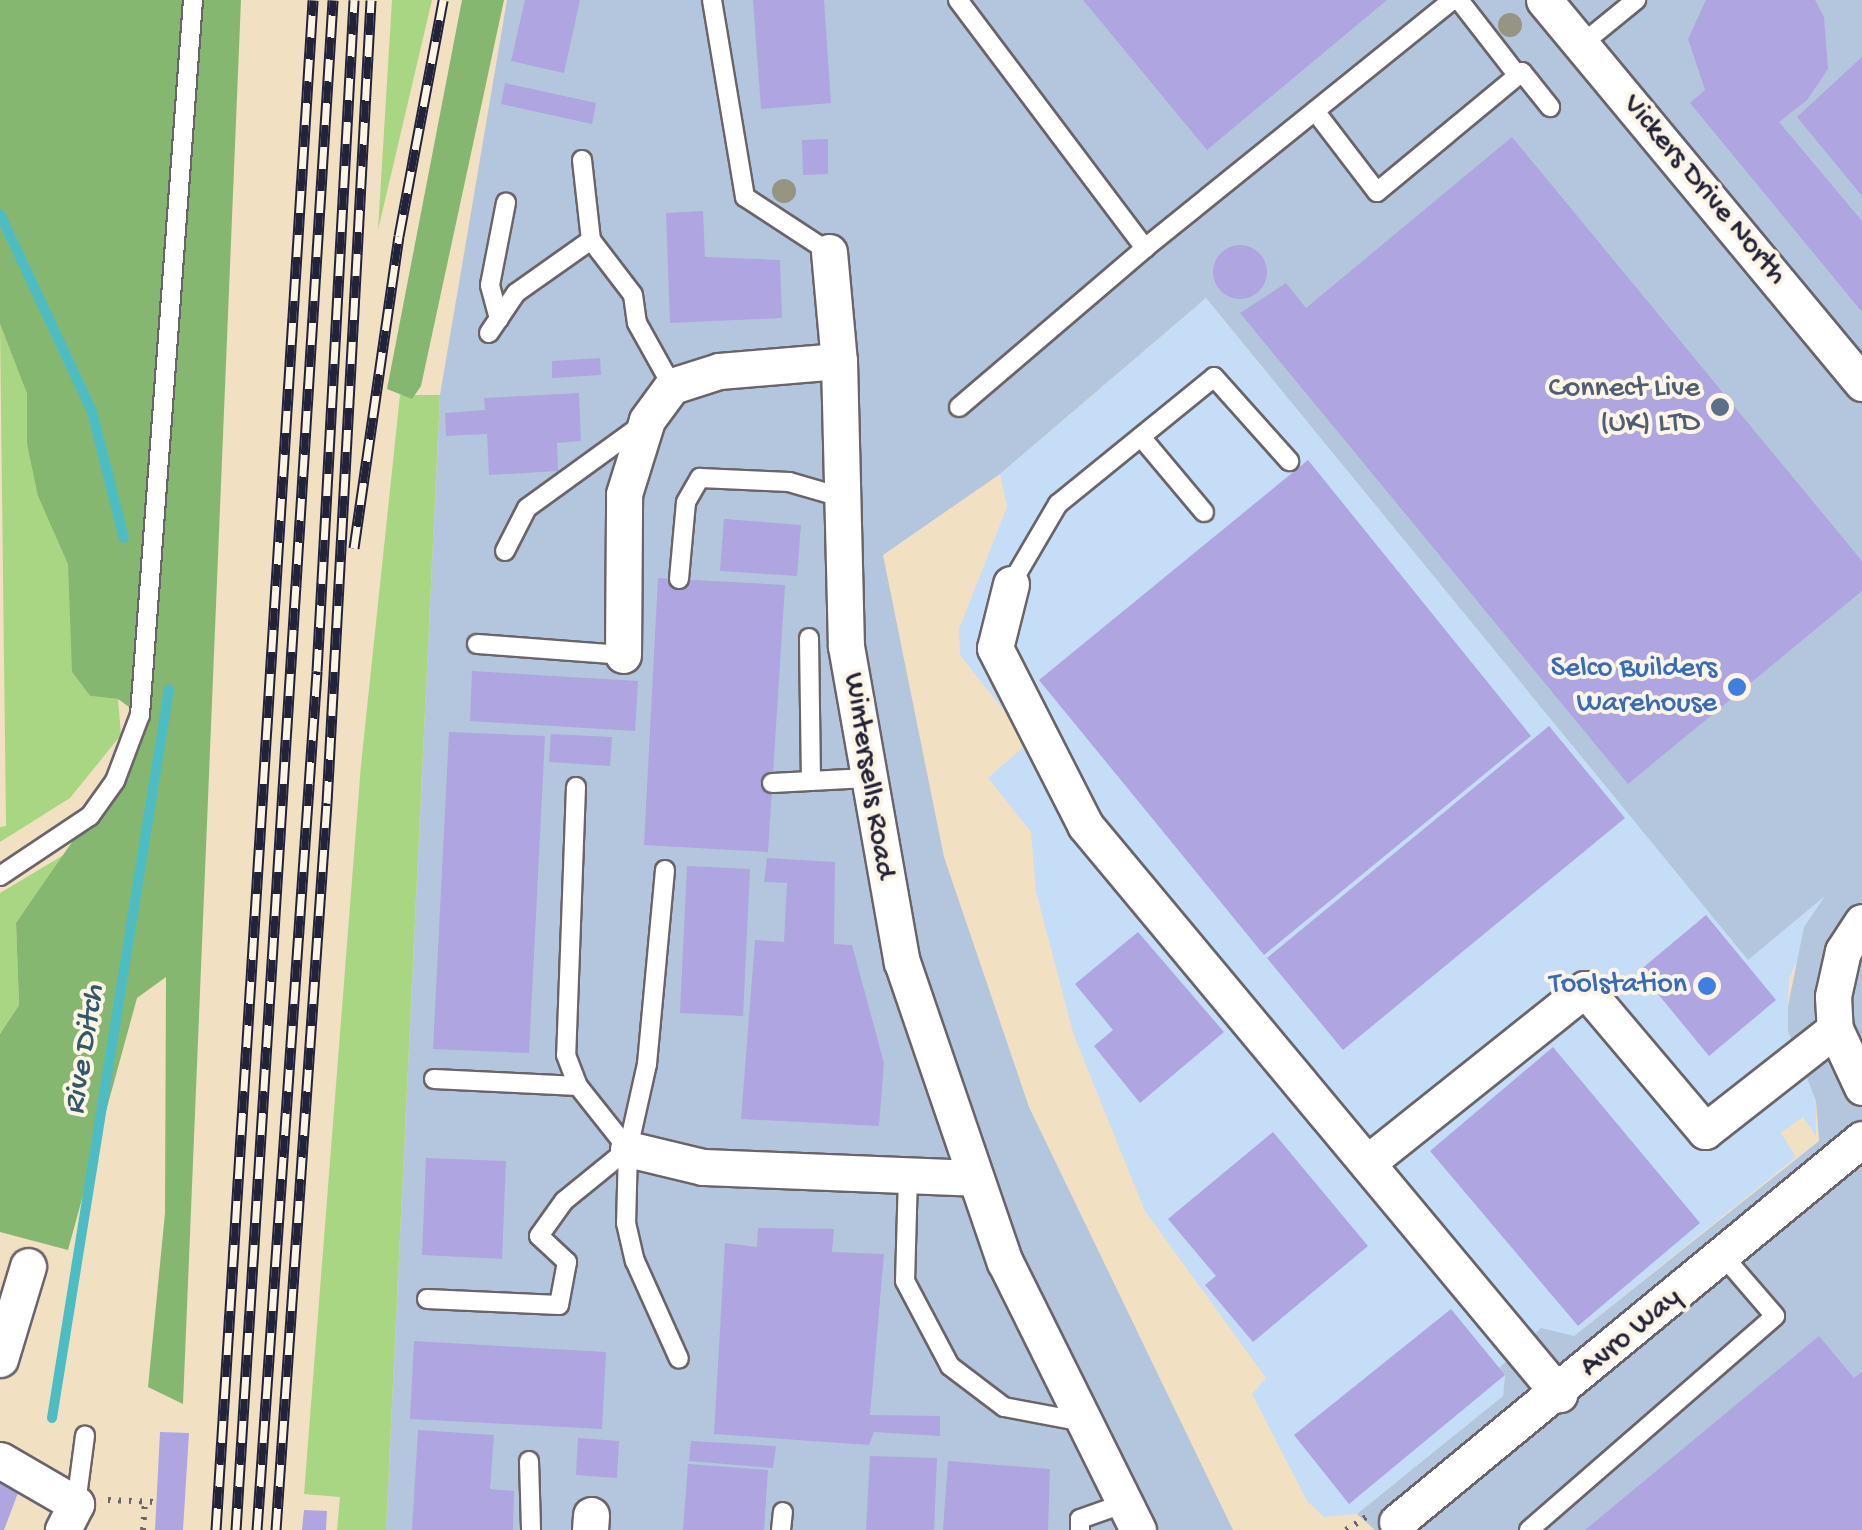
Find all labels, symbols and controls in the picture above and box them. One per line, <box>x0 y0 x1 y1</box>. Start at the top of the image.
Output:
street label: Vickers Drive North <box>1613 88 1793 294</box>
place label: Connect Live (UK) LTD <box>1548 372 1700 442</box>
marker: Connect Live (UK) LTD <box>1709 396 1731 418</box>
place label: Selco Builders Warehouse <box>1551 652 1717 722</box>
street label: Wintersells Road <box>833 670 901 882</box>
marker: Selco Builders Warehouse <box>1726 676 1748 698</box>
place label: Toolstation <box>1549 968 1687 1004</box>
marker: Toolstation <box>1696 975 1718 997</box>
water label: Rive Ditch <box>57 982 115 1118</box>
street label: Avro Way <box>1574 1281 1690 1387</box>

